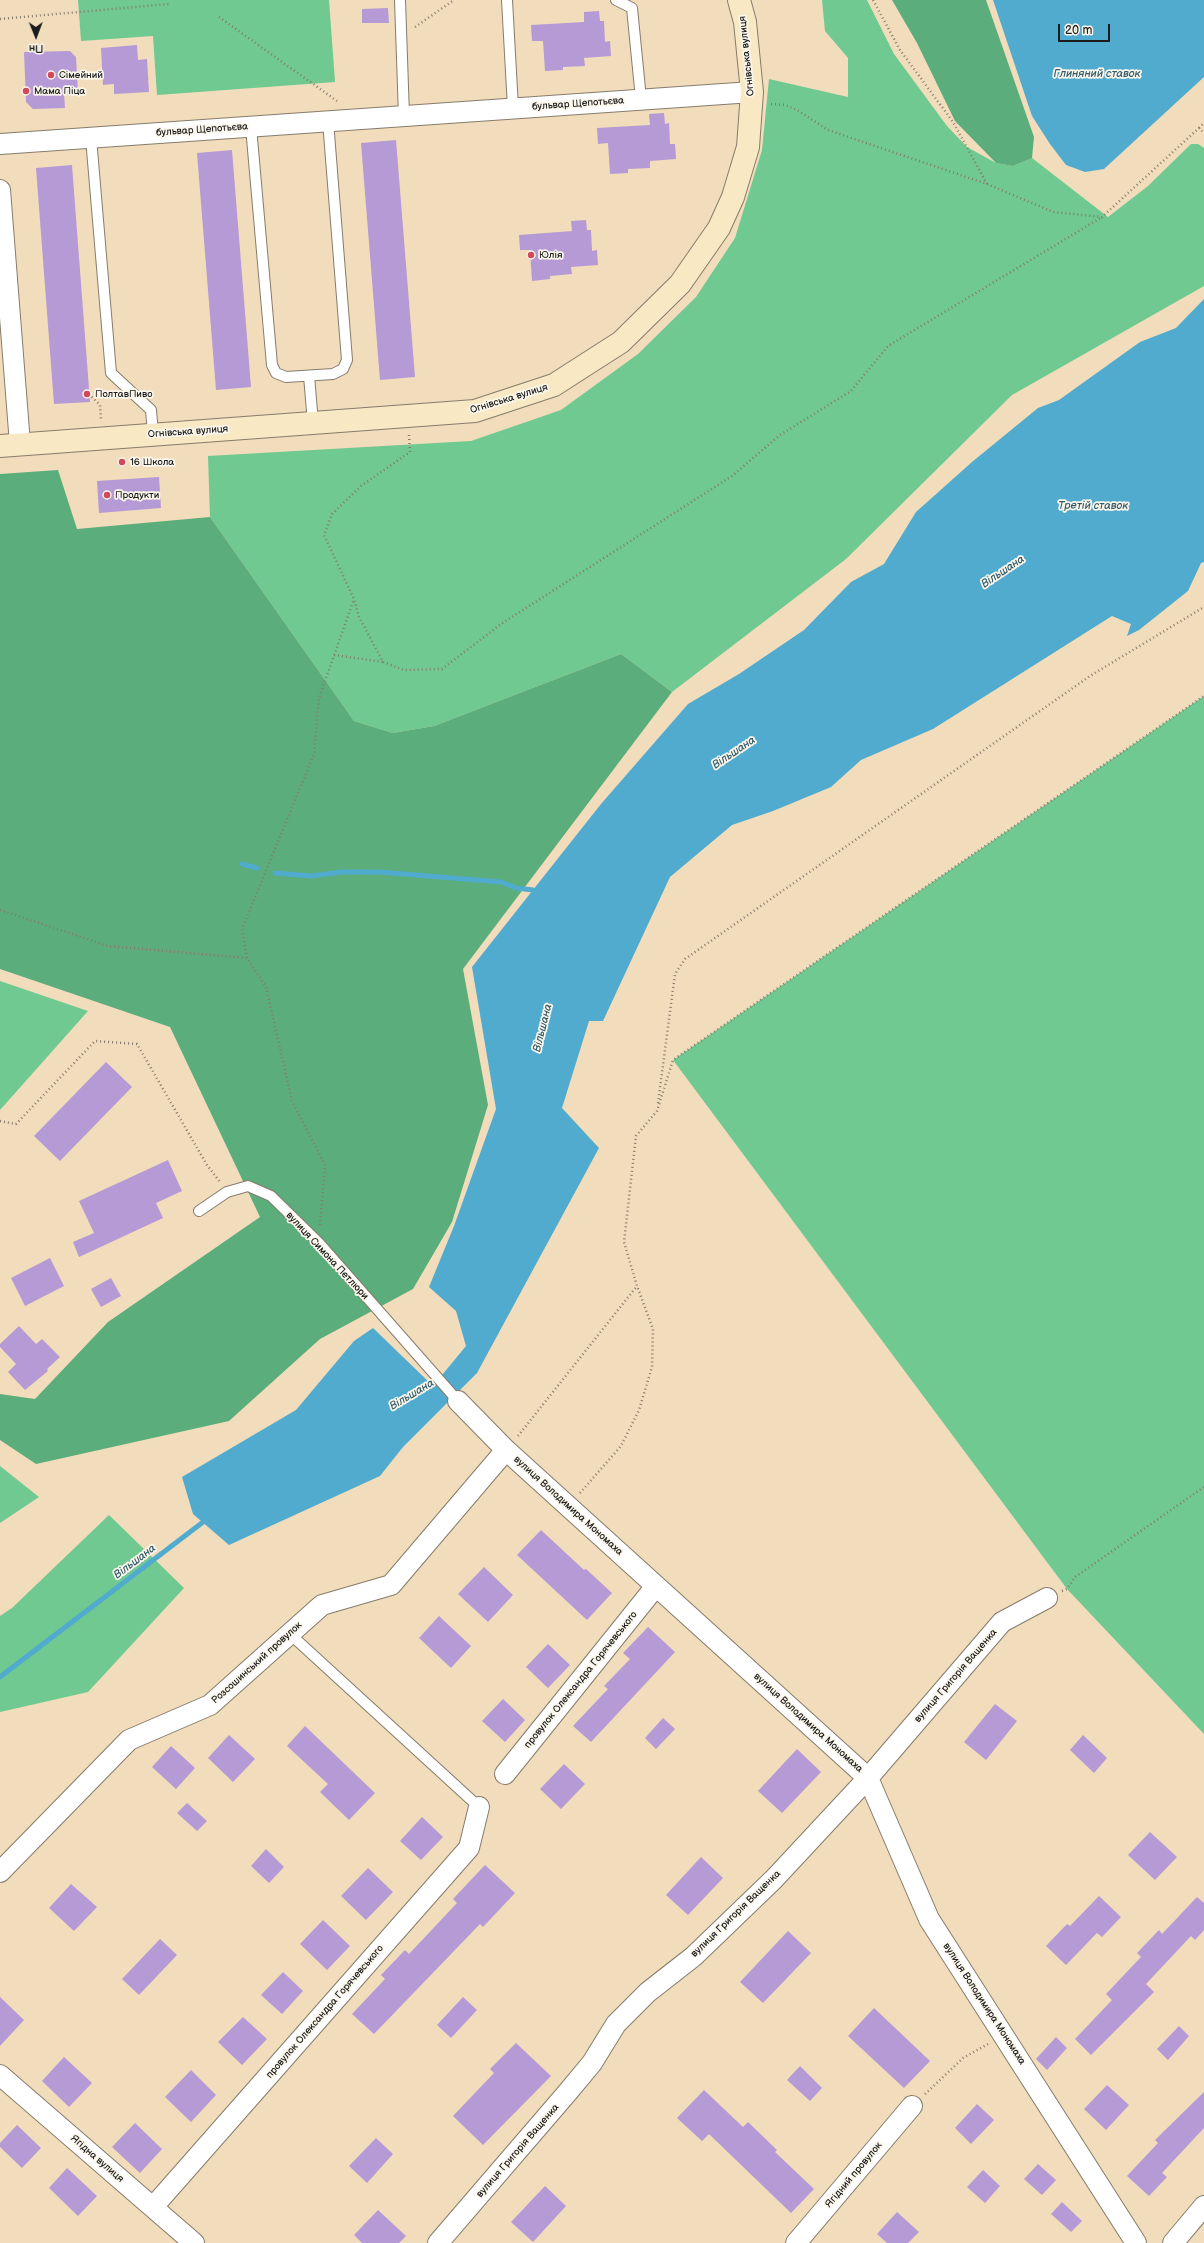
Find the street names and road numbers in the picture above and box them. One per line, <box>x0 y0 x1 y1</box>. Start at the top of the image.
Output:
street label: Огнівська вулиця <box>737 15 757 97</box>
street label: бульвар Щепотьєва <box>532 95 624 113</box>
street label: бульвар Щепотьєва <box>156 121 248 139</box>
street label: Огнівська вулиця <box>469 381 549 417</box>
street label: Огнівська вулиця <box>147 423 229 441</box>
street label: вулиця Симона Петлюри <box>283 1210 371 1302</box>
street label: вулиця Володимира Мономаха <box>511 1454 625 1558</box>
street label: провулок Олександра Горячевського <box>522 1609 640 1751</box>
street label: Розсошинський провулок <box>209 1619 305 1707</box>
street label: вулиця Григорія Ващенка <box>912 1627 1000 1725</box>
street label: вулиця Володимира Мономаха <box>751 1671 865 1775</box>
street label: вулиця Григорія Ващенка <box>689 1868 783 1960</box>
street label: вулиця Володимира Мономаха <box>940 1941 1028 2067</box>
street label: провулок Олександра Горячевського <box>264 1943 386 2081</box>
street label: вулиця Григорія Ващенка <box>474 2102 562 2200</box>
street label: Ягідна вулиця <box>68 2133 126 2185</box>
street label: Ягідний провулок <box>823 2140 885 2210</box>

